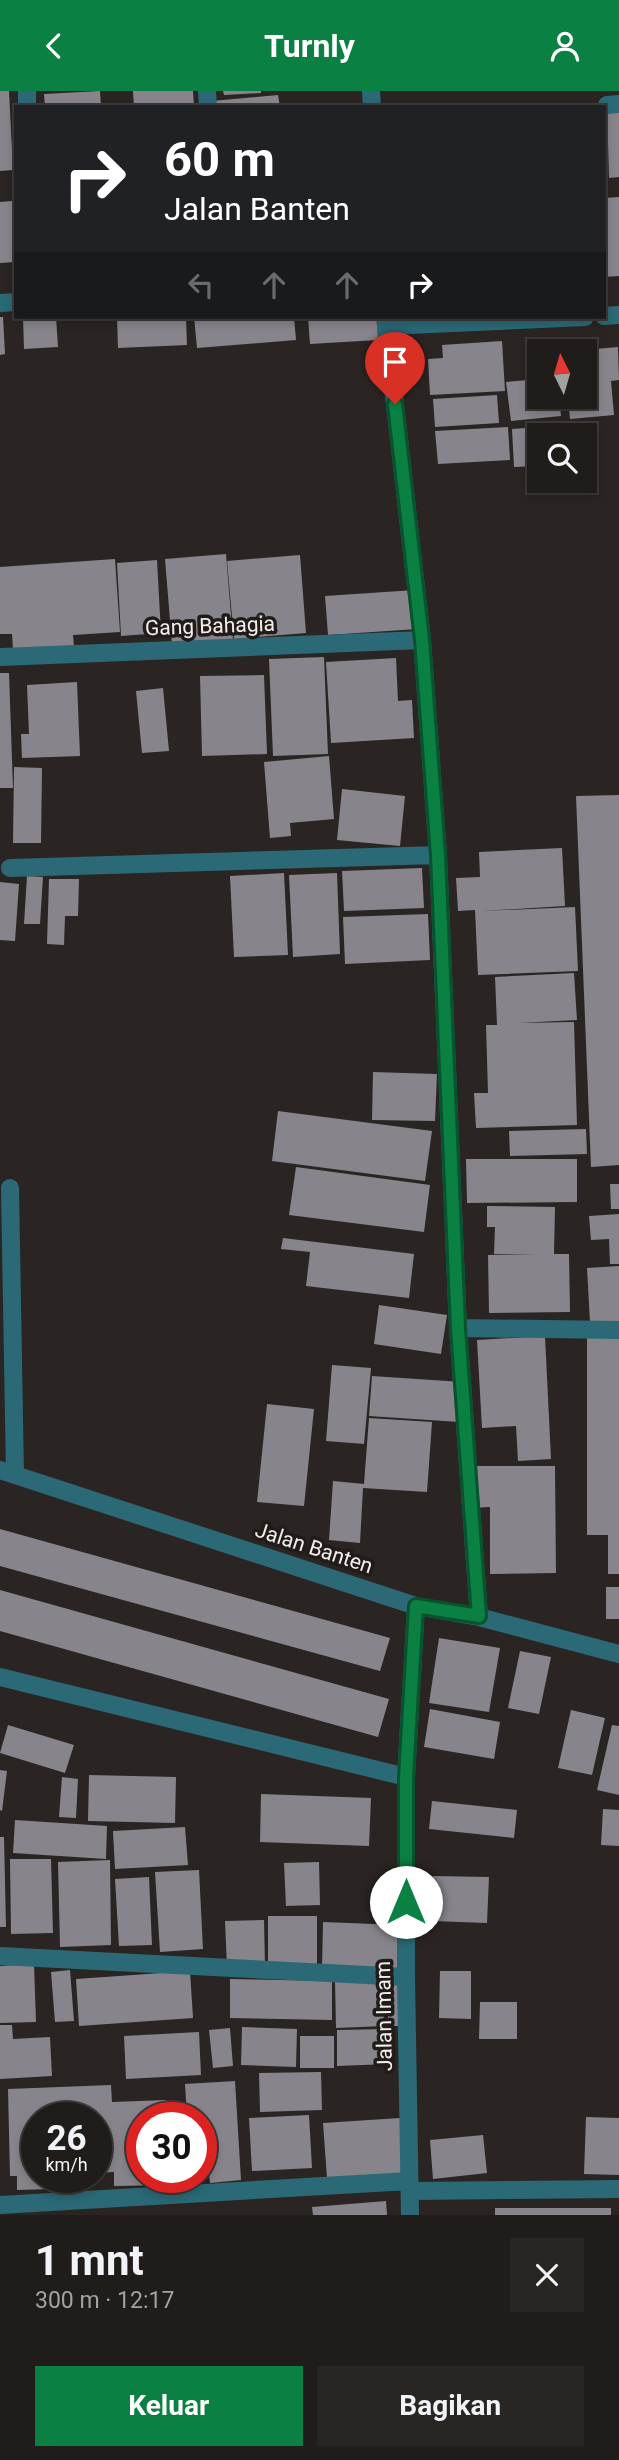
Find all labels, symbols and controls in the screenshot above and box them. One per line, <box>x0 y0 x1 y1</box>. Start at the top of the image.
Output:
icon: back <box>35 27 73 65</box>
text: Turnly <box>264 27 355 65</box>
icon: person <box>546 27 584 65</box>
text: 60 m <box>164 131 275 188</box>
icon: right <box>49 133 140 224</box>
text: Jalan Banten <box>164 190 350 228</box>
icon: left <box>182 266 220 304</box>
icon: ahead <box>255 266 293 304</box>
icon: ahead <box>328 266 366 304</box>
icon: right <box>401 266 439 304</box>
pin <box>365 332 425 404</box>
north arrow <box>527 339 597 409</box>
map controls <box>527 339 597 493</box>
icon: arrive <box>376 343 414 381</box>
button: search <box>527 423 597 493</box>
street label: Gang Bahagia <box>145 612 275 640</box>
street label: Jalan Banten <box>252 1518 376 1578</box>
position arrow <box>369 1865 443 1939</box>
street label: Jalan Imam <box>371 1961 397 2071</box>
speed limit sign: 30 <box>126 2102 217 2193</box>
text: 26 <box>46 2118 87 2159</box>
text: km/h <box>45 2154 88 2175</box>
text: 1 mnt <box>35 2236 144 2285</box>
button: close <box>510 2238 584 2312</box>
text: 300 m · 12:17 <box>35 2287 174 2314</box>
button: Keluar <box>35 2366 303 2446</box>
button: Bagikan <box>317 2366 584 2446</box>

